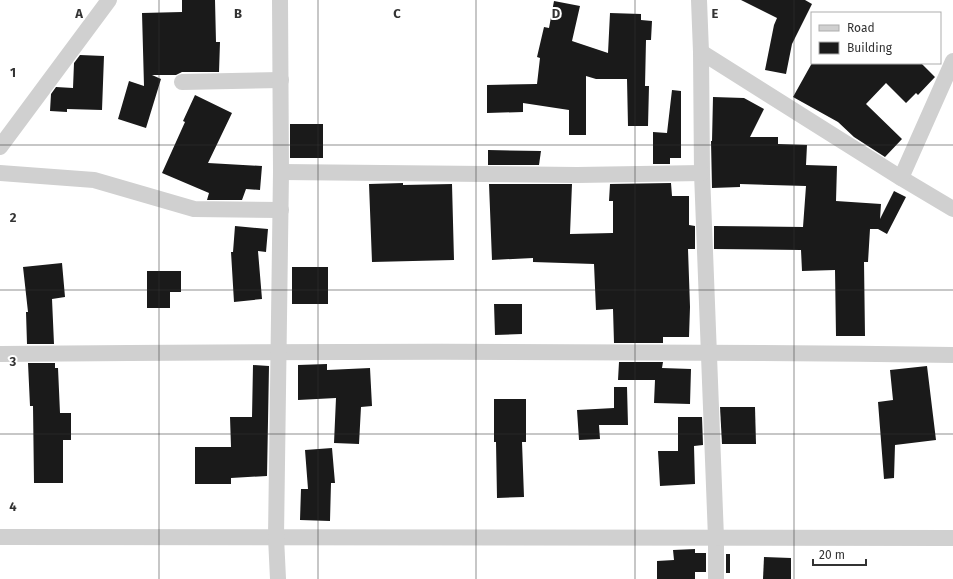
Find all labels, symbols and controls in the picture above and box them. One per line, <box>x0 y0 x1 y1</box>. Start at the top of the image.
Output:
text: A <box>74 6 83 21</box>
text: B <box>234 6 242 21</box>
text: C <box>393 6 401 21</box>
text: D <box>552 6 561 21</box>
text: E <box>712 6 719 21</box>
legend <box>811 12 941 64</box>
text: Road <box>847 21 875 35</box>
text: Building <box>847 41 893 55</box>
text: 1 <box>10 65 16 80</box>
text: 2 <box>10 210 17 225</box>
text: 3 <box>9 354 17 369</box>
text: 4 <box>9 499 17 514</box>
scale bar <box>813 541 866 567</box>
text: 20 m <box>819 548 845 562</box>

